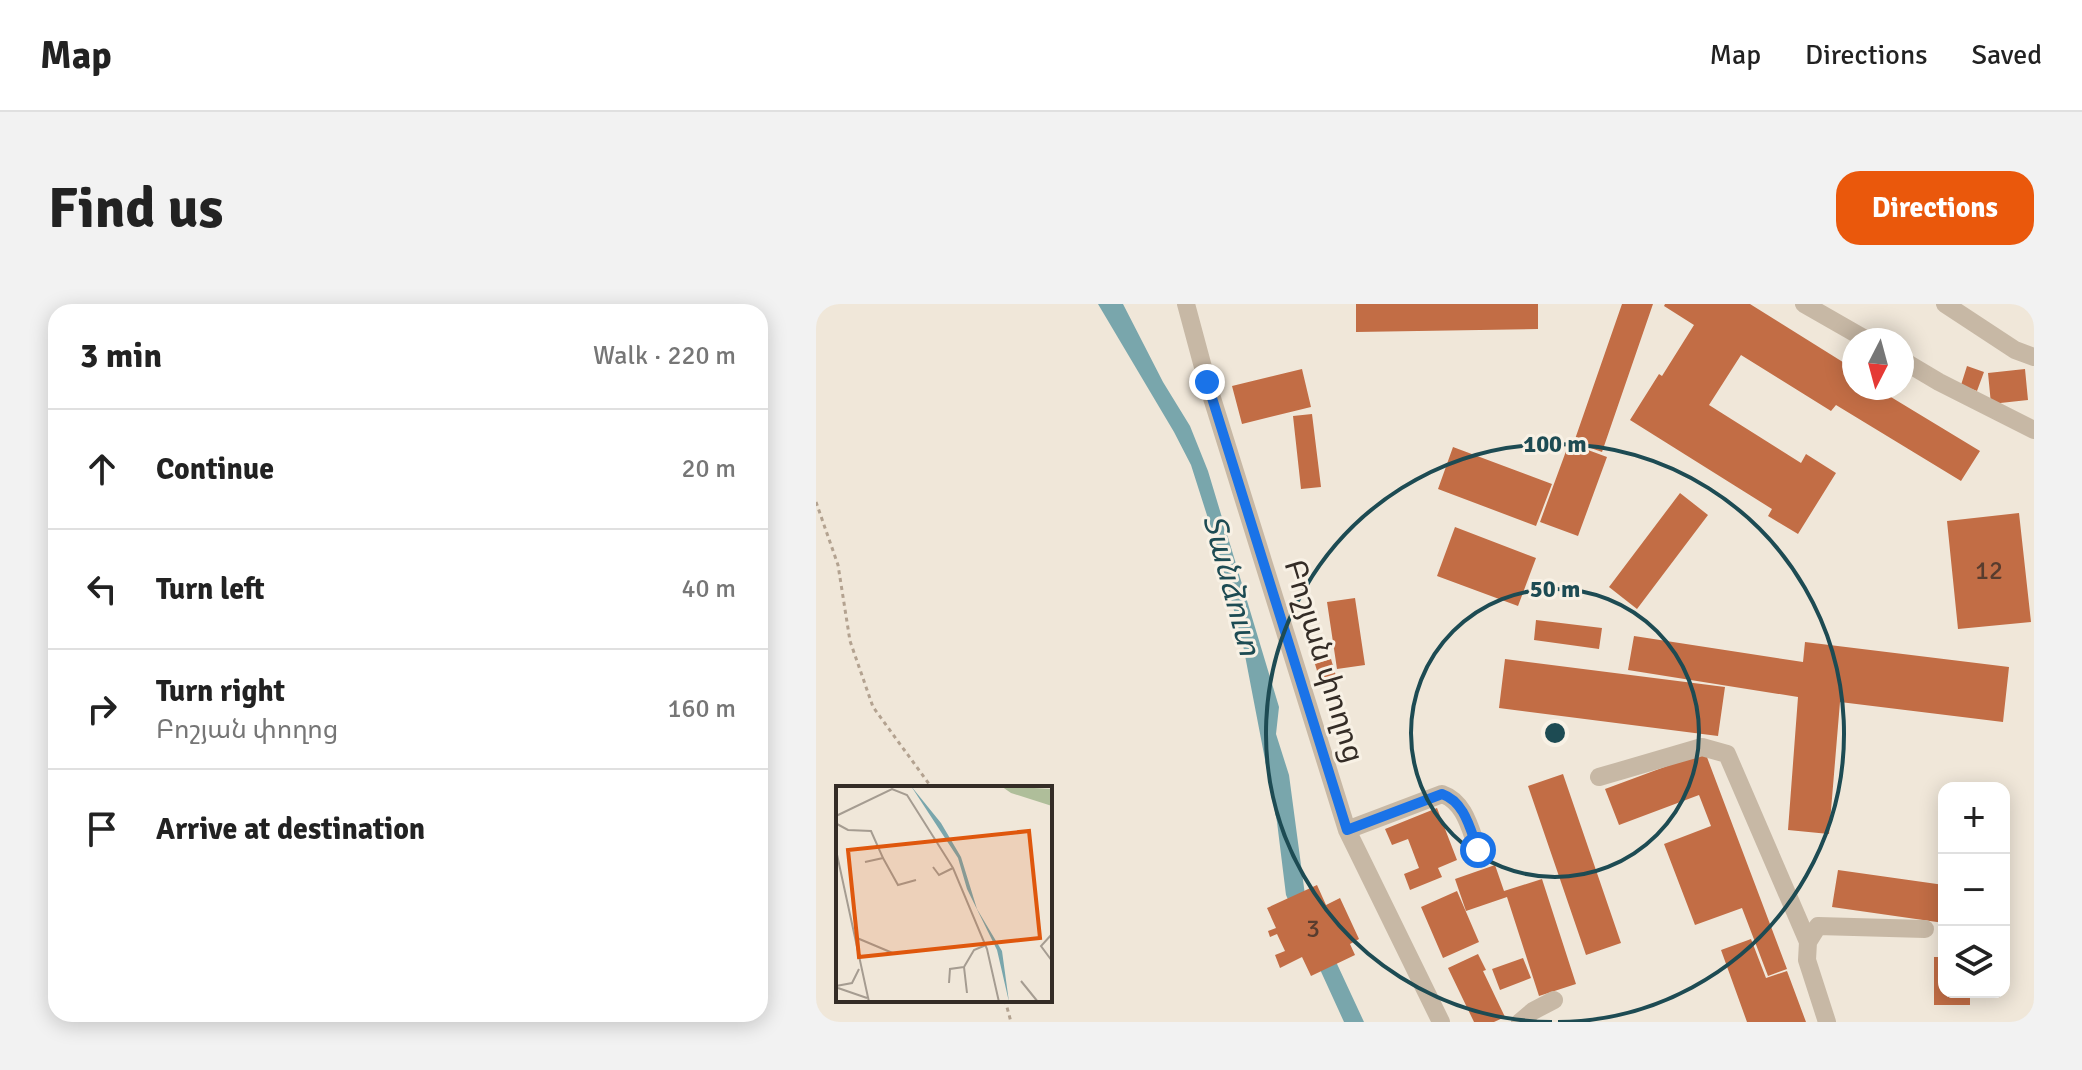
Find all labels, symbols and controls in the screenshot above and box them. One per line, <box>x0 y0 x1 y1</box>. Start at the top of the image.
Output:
text: Map <box>40 32 112 79</box>
text: Map <box>1709 38 1761 72</box>
text: Directions <box>1805 38 1927 72</box>
text: Saved <box>1971 38 2042 72</box>
button: Directions <box>1836 171 2034 245</box>
text: Find us <box>48 174 223 243</box>
north arrow <box>1842 328 1914 400</box>
text: 3 min <box>80 335 162 377</box>
text: Walk · 220 m <box>593 340 736 372</box>
route end <box>1189 364 1225 400</box>
text: 100 m <box>1523 429 1587 459</box>
icon: ahead <box>80 447 124 491</box>
text: Continue <box>156 451 274 488</box>
text: 20 m <box>681 453 736 485</box>
water label: Տանձուտ <box>1194 510 1270 661</box>
street label: Բոշյան փողոց <box>1276 555 1372 767</box>
house number: 12 <box>1975 555 2003 587</box>
icon: left <box>80 567 124 611</box>
text: Turn left <box>156 571 265 608</box>
text: 40 m <box>681 573 736 605</box>
text: 50 m <box>1530 574 1580 604</box>
text: Turn right <box>156 673 285 710</box>
icon: right <box>80 687 124 731</box>
text: 160 m <box>667 693 736 725</box>
text: Բոշյան փողոց <box>156 714 338 746</box>
centre of rings <box>1541 719 1569 747</box>
map controls <box>1938 782 2010 998</box>
button: + <box>1938 782 2010 854</box>
inset map <box>836 786 1052 1002</box>
icon: arrive <box>80 807 124 851</box>
text: Arrive at destination <box>156 811 425 848</box>
route start <box>1460 832 1496 868</box>
button: − <box>1938 854 2010 926</box>
house number: 3 <box>1306 913 1320 945</box>
button: layers <box>1938 926 2010 998</box>

